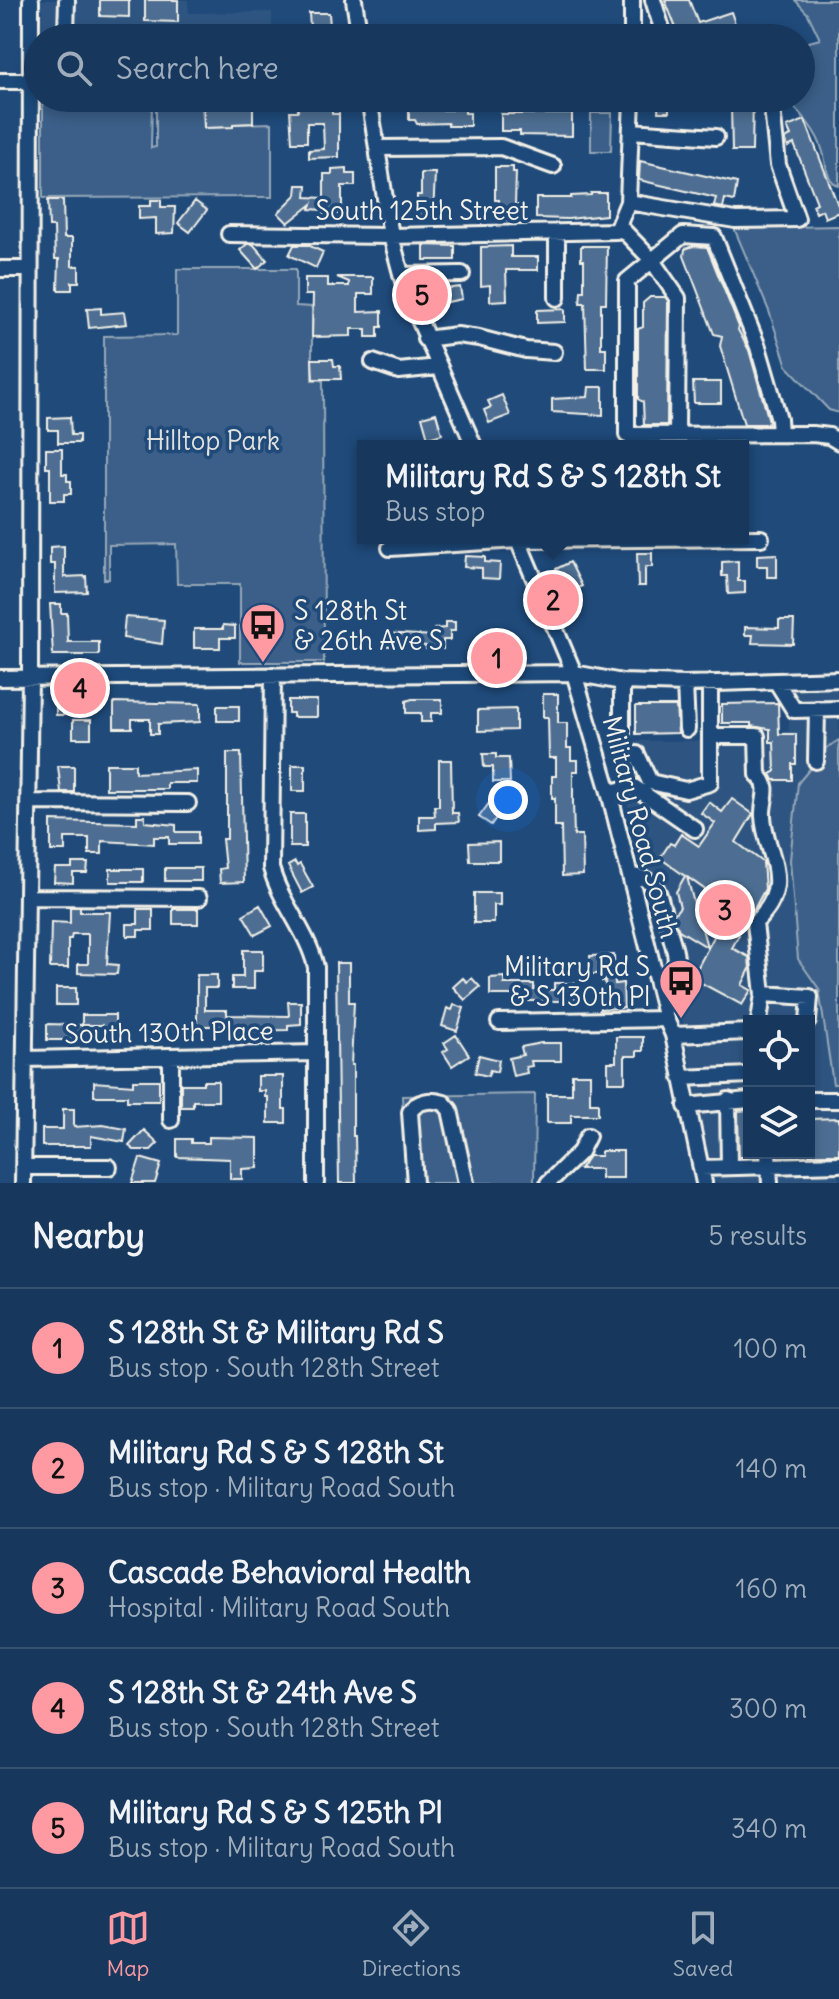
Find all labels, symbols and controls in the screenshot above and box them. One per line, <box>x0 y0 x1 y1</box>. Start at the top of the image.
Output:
search box <box>24 24 815 112</box>
icon: search <box>52 46 96 90</box>
text: Search here <box>116 49 279 87</box>
street label: South 125th Street <box>315 194 529 227</box>
pin: 5 <box>396 265 448 325</box>
park label: Hilltop Park <box>146 424 280 457</box>
popup <box>357 440 749 544</box>
text: Military Rd S & S 128th St <box>385 457 721 495</box>
text: Bus stop <box>385 495 485 528</box>
pin: 2 <box>527 570 579 630</box>
place label: S 128th St & 26th Ave S <box>294 594 443 657</box>
bus stop icon: S 128th St & 26th Ave S <box>239 601 287 664</box>
pin: 1 <box>471 628 523 688</box>
pin: 4 <box>54 658 106 718</box>
street label: Military Road South <box>595 712 687 942</box>
your location <box>488 780 528 820</box>
pin: 3 <box>699 880 751 940</box>
place label: Military Rd S & S 130th Pl <box>504 950 650 1013</box>
bus stop icon: Military Rd S & S 130th Pl <box>657 957 705 1020</box>
street label: South 130th Place <box>64 1014 274 1050</box>
map controls <box>743 1015 815 1159</box>
button: locate <box>743 1015 815 1087</box>
button: layers <box>743 1087 815 1159</box>
text: Nearby <box>32 1214 145 1257</box>
text: 5 results <box>709 1219 807 1252</box>
text: S 128th St & Military Rd S <box>108 1313 444 1351</box>
text: 1 <box>53 1332 63 1365</box>
text: 100 m <box>733 1332 807 1365</box>
text: Bus stop · South 128th Street <box>108 1351 440 1384</box>
text: Military Rd S & S 128th St <box>108 1433 444 1471</box>
text: 2 <box>51 1452 65 1485</box>
text: 140 m <box>736 1452 807 1485</box>
text: Bus stop · Military Road South <box>108 1471 455 1504</box>
text: Cascade Behavioral Health <box>108 1553 471 1591</box>
text: 3 <box>51 1572 65 1605</box>
text: 160 m <box>736 1572 807 1605</box>
text: Hospital · Military Road South <box>108 1591 450 1624</box>
text: S 128th St & 24th Ave S <box>108 1673 417 1711</box>
text: 4 <box>50 1692 66 1725</box>
text: 300 m <box>729 1692 807 1725</box>
text: Bus stop · South 128th Street <box>108 1711 440 1744</box>
text: Military Rd S & S 125th Pl <box>108 1793 442 1831</box>
text: 5 <box>51 1812 65 1845</box>
text: 340 m <box>731 1812 807 1845</box>
text: Bus stop · Military Road South <box>108 1831 455 1864</box>
tab: Map <box>106 1906 150 1982</box>
tab: Directions <box>362 1906 461 1982</box>
tab: Saved <box>673 1906 733 1982</box>

